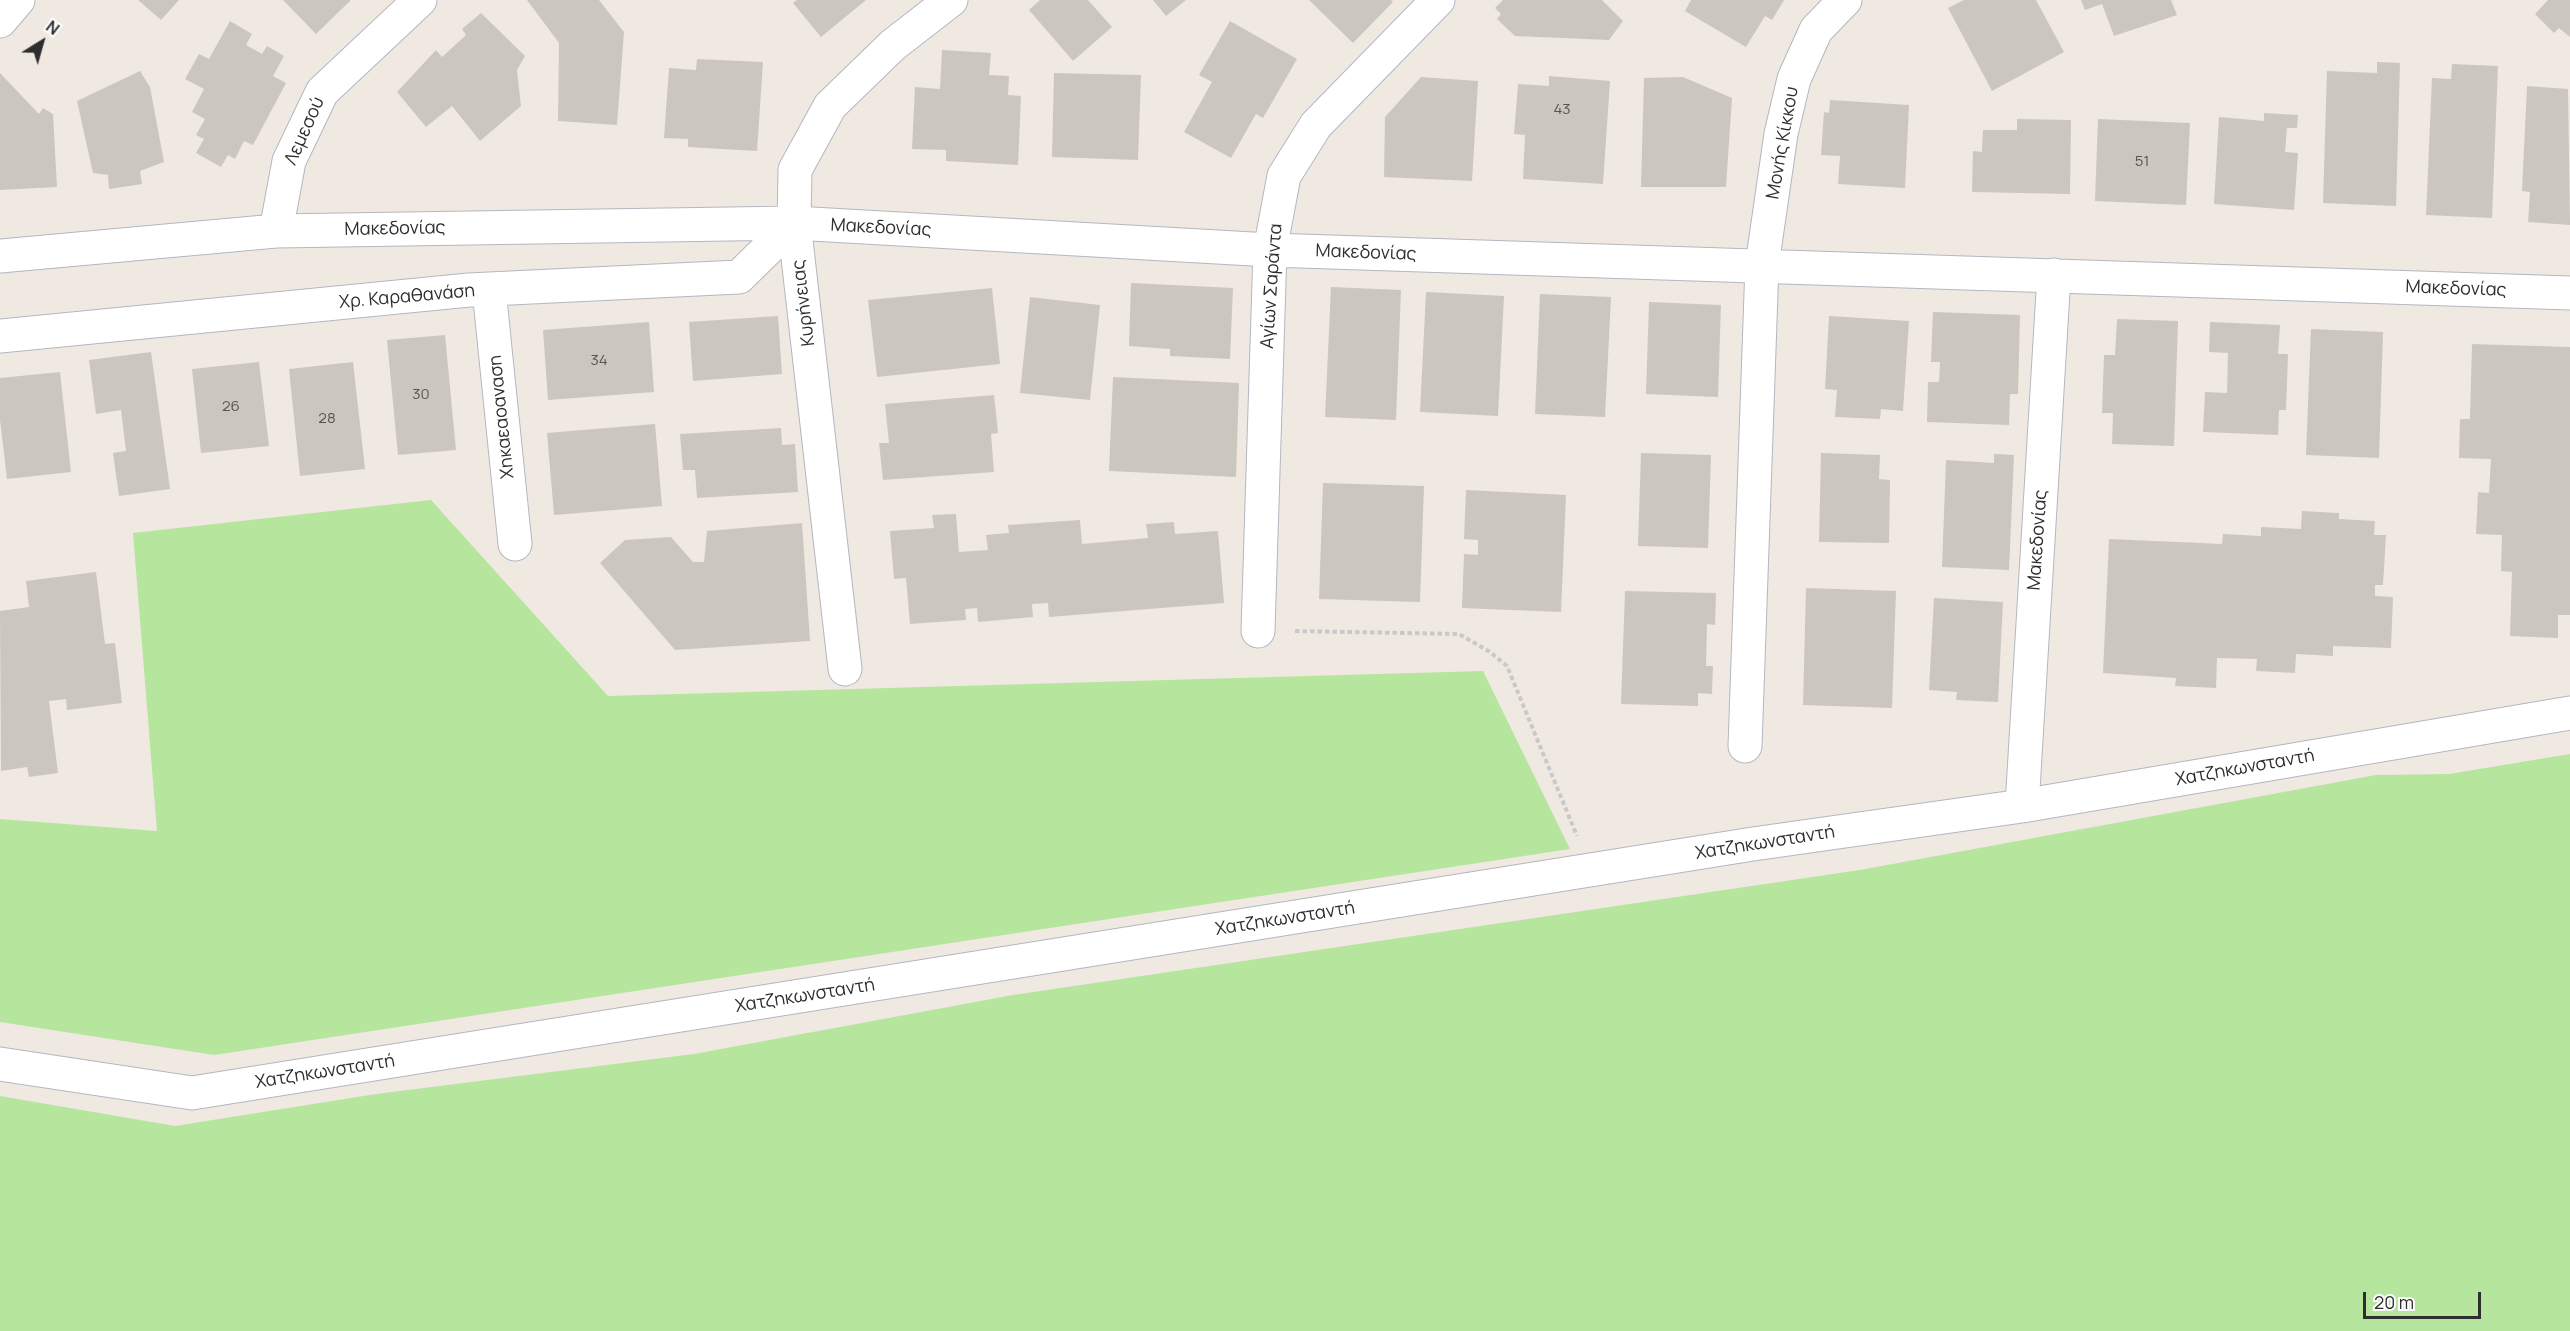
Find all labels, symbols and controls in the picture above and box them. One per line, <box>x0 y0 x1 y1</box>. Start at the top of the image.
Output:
north arrow <box>12 12 72 72</box>
text: N <box>42 15 64 40</box>
street label: Μονής Κίκκου <box>1762 85 1804 201</box>
street label: Λεμεσού <box>280 94 330 168</box>
house number: 43 <box>1553 101 1571 119</box>
house number: 51 <box>2135 153 2149 171</box>
street label: Μακεδονίας <box>830 215 932 241</box>
street label: Μακεδονίας <box>344 217 446 241</box>
street label: Αγίων Σαράντα <box>1257 223 1287 349</box>
street label: Μακεδονίας <box>1315 240 1417 266</box>
street label: Κυρήνειας <box>788 259 820 347</box>
street label: Μακεδονίας <box>2405 276 2507 302</box>
street label: Χρ. Καραθανάση <box>338 280 476 314</box>
house number: 34 <box>590 352 608 370</box>
street label: Χηκαεαοαναση <box>485 354 519 480</box>
house number: 30 <box>412 386 430 404</box>
house number: 26 <box>222 398 240 416</box>
house number: 28 <box>318 410 336 428</box>
street label: Μακεδονίας <box>2024 489 2052 591</box>
street label: Χατζηκωνσταντή <box>2174 745 2316 791</box>
street label: Χατζηκωνσταντή <box>1694 821 1836 865</box>
street label: Χατζηκωνσταντή <box>1214 897 1356 941</box>
street label: Χατζηκωνσταντή <box>734 974 876 1018</box>
street label: Χατζηκωνσταντή <box>254 1050 396 1094</box>
scale bar <box>2366 1280 2484 1318</box>
text: 20 m <box>2374 1290 2414 1314</box>

